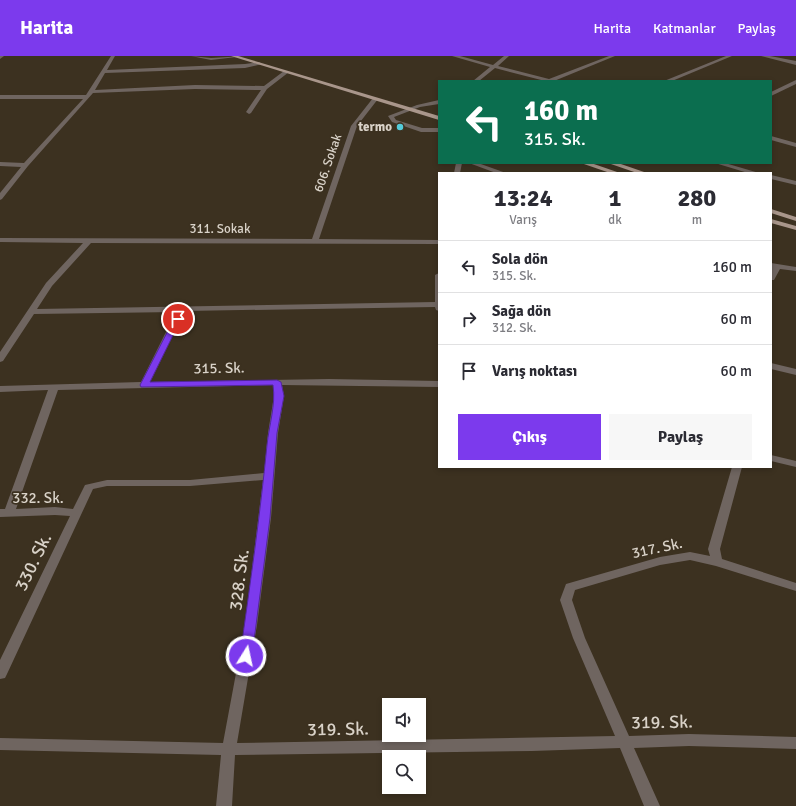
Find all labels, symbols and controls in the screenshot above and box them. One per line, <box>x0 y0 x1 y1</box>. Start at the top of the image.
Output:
text: Harita <box>20 16 73 40</box>
text: Harita <box>593 20 631 37</box>
text: Katmanlar <box>653 20 716 37</box>
text: Paylaş <box>738 20 776 37</box>
text: 160 m <box>524 94 598 128</box>
icon: left <box>458 96 510 148</box>
place label: termo <box>357 119 392 135</box>
marker: termo <box>395 122 405 132</box>
text: 315. Sk. <box>524 128 586 150</box>
street label: 606. Sokak <box>311 131 346 194</box>
text: 13:24 <box>494 183 553 213</box>
text: 1 <box>609 183 621 213</box>
text: 280 <box>677 183 716 213</box>
text: Varış <box>509 212 537 228</box>
text: dk <box>608 212 622 228</box>
text: m <box>692 212 702 228</box>
street label: 311. Sokak <box>190 221 251 237</box>
text: Sola dön <box>492 250 548 268</box>
icon: left <box>458 256 480 278</box>
text: 160 m <box>712 258 752 276</box>
text: 315. Sk. <box>492 268 537 284</box>
pin <box>161 302 195 336</box>
text: Sağa dön <box>492 302 551 320</box>
icon: arrive <box>167 308 189 330</box>
icon: right <box>458 308 480 330</box>
text: 60 m <box>721 310 752 328</box>
text: 312. Sk. <box>492 320 537 336</box>
street label: 315. Sk. <box>193 359 245 377</box>
icon: arrive <box>458 360 480 382</box>
text: Varış noktası <box>492 362 577 380</box>
text: 60 m <box>721 362 752 380</box>
button: Çıkış <box>458 414 601 460</box>
button: Paylaş <box>609 414 752 460</box>
street label: 332. Sk. <box>12 489 64 507</box>
street label: 330. Sk. <box>10 529 56 595</box>
street label: 317. Sk. <box>630 534 684 562</box>
street label: 328. Sk. <box>224 548 254 612</box>
position arrow <box>225 635 267 677</box>
map controls <box>382 698 426 794</box>
button: sound <box>382 698 426 742</box>
street label: 319. Sk. <box>631 710 693 734</box>
street label: 319. Sk. <box>307 717 369 741</box>
button: search <box>382 750 426 794</box>

